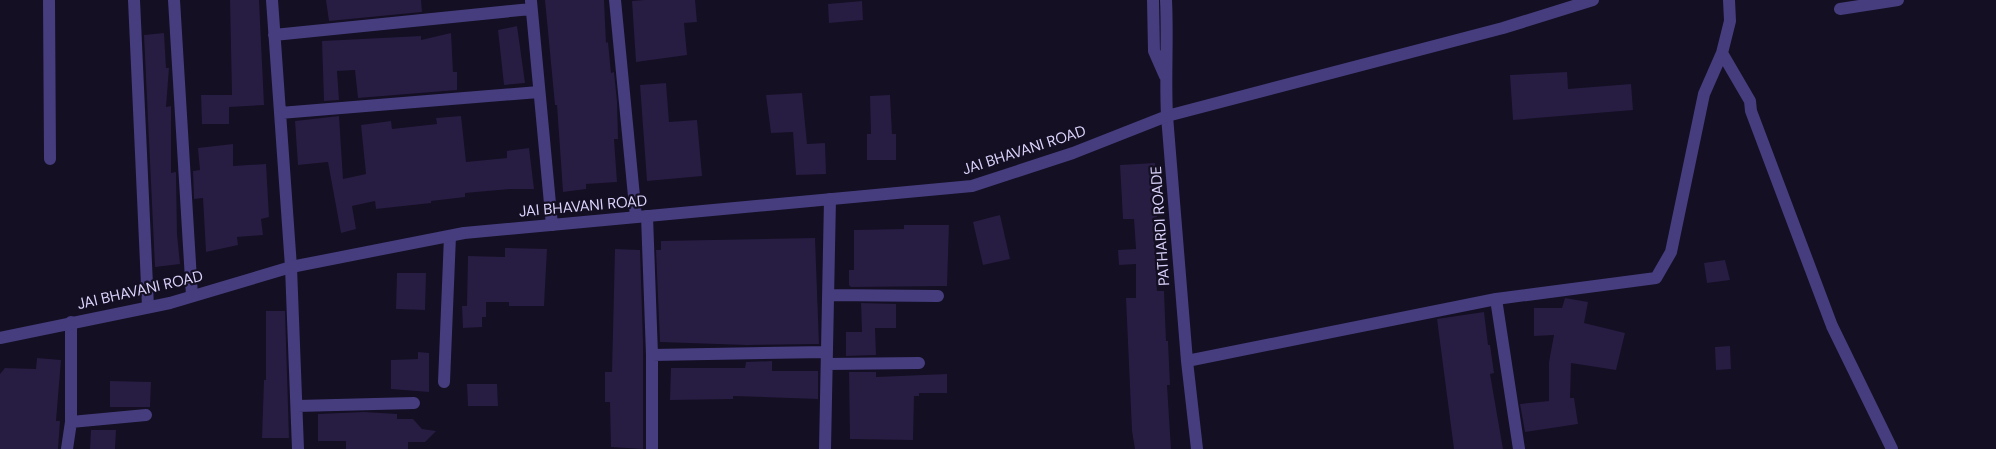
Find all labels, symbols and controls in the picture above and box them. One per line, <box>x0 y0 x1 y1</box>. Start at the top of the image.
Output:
street label: JAI BHAVANI ROAD <box>960 121 1088 179</box>
street label: PATHARDI ROADE <box>1146 165 1174 287</box>
street label: JAI BHAVANI ROAD <box>518 190 648 222</box>
street label: JAI BHAVANI ROAD <box>75 266 205 314</box>

